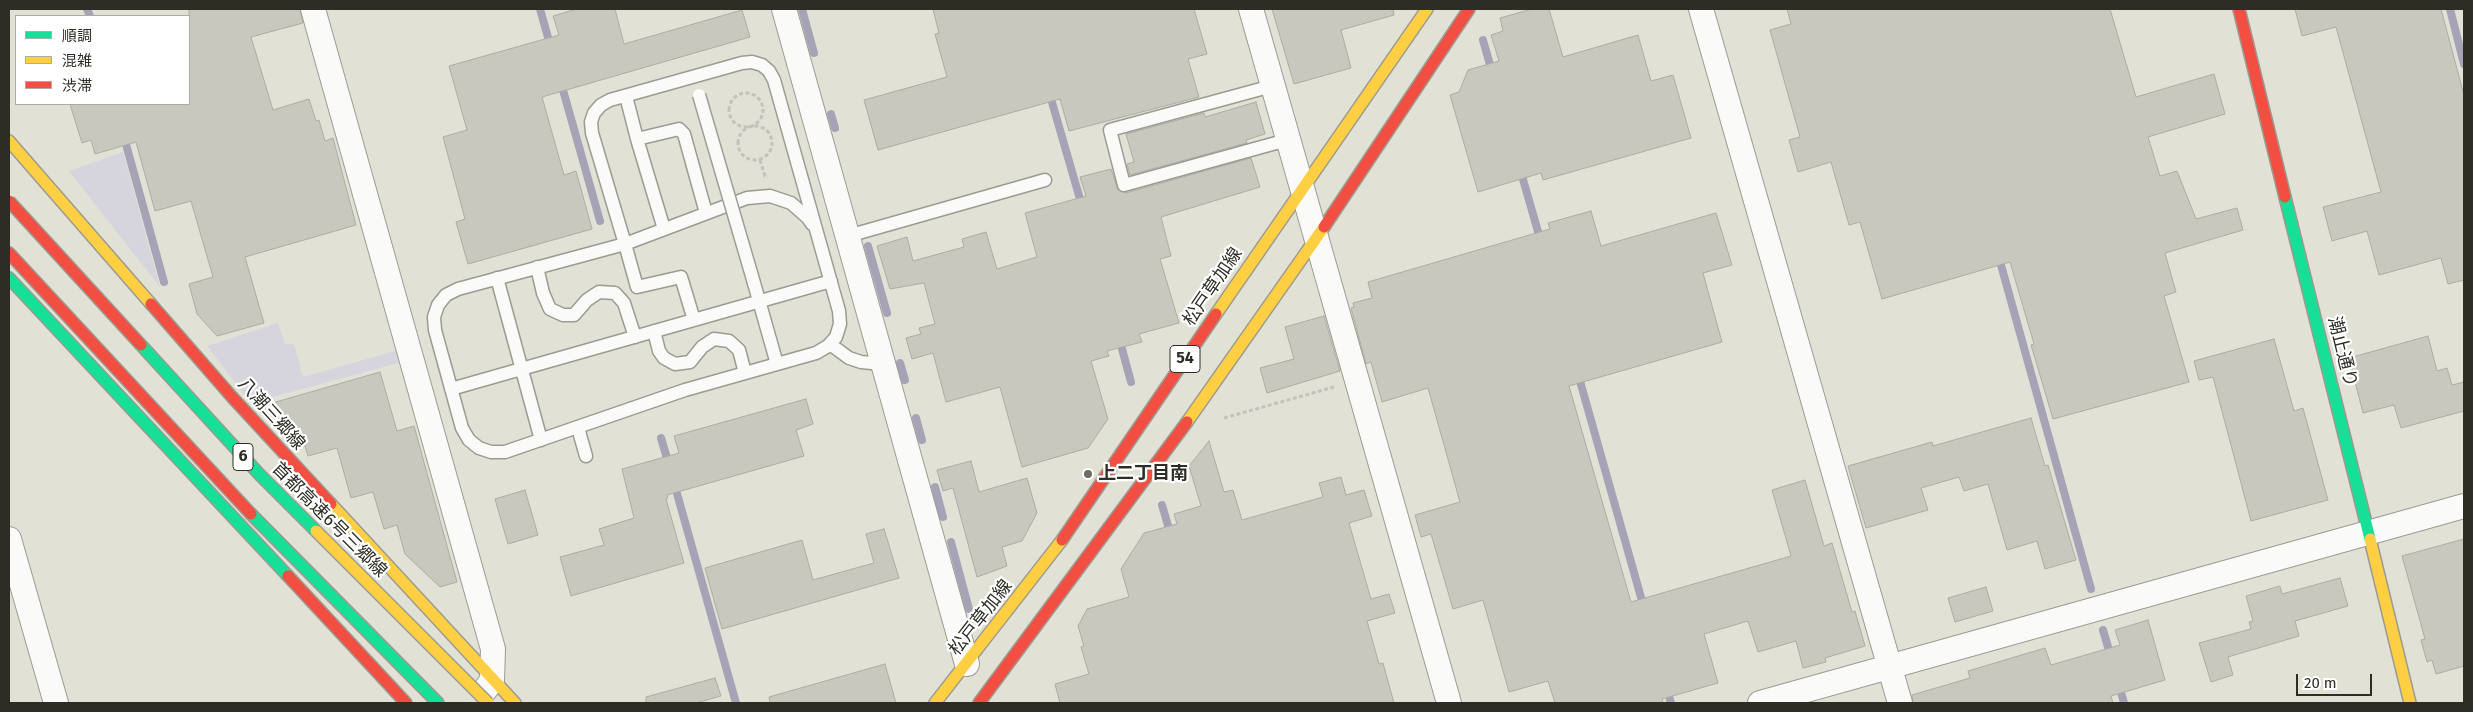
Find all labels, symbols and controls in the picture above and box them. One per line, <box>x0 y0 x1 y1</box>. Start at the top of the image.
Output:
legend <box>15 15 190 105</box>
text: 順調 <box>62 27 92 45</box>
text: 混雑 <box>62 52 92 70</box>
text: 渋滞 <box>62 77 92 95</box>
street label: 松戸草加線 <box>1179 244 1247 330</box>
street label: 潮止通り <box>2323 314 2361 390</box>
road number: 54 <box>1170 346 1200 372</box>
street label: 八潮三郷線 <box>233 373 309 455</box>
road number: 6 <box>233 444 253 471</box>
street label: 首都高速6号三郷線 <box>267 458 391 582</box>
place label: 上二丁目南 <box>1098 463 1188 485</box>
marker: 上二丁目南 <box>1082 468 1094 480</box>
street label: 松戸草加線 <box>945 576 1017 660</box>
scale bar <box>2298 664 2374 696</box>
text: 20 m <box>2304 674 2337 692</box>

